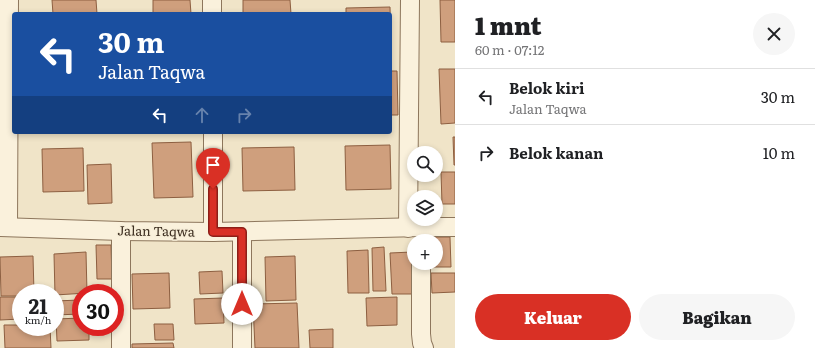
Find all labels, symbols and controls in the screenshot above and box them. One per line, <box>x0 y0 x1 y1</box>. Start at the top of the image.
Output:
text: 1 mnt <box>475 7 542 42</box>
button: close <box>753 13 795 55</box>
text: 30 m <box>98 20 164 62</box>
icon: left <box>32 28 84 80</box>
text: 60 m · 07:12 <box>475 40 544 59</box>
text: Jalan Taqwa <box>98 58 205 85</box>
text: Belok kiri <box>509 76 585 99</box>
text: 30 m <box>761 85 795 108</box>
icon: left <box>475 86 497 108</box>
text: Jalan Taqwa <box>509 99 587 118</box>
icon: left <box>149 104 171 126</box>
icon: ahead <box>191 104 213 126</box>
icon: right <box>233 104 255 126</box>
text: Belok kanan <box>509 141 603 164</box>
text: 10 m <box>763 141 795 164</box>
icon: right <box>475 142 497 164</box>
map controls <box>407 146 443 270</box>
button: search <box>407 146 443 182</box>
pin <box>196 148 230 189</box>
icon: arrive <box>202 154 224 176</box>
button: layers <box>407 190 443 226</box>
street label: Jalan Taqwa <box>117 220 195 241</box>
button: + <box>407 234 443 270</box>
position arrow <box>221 283 263 325</box>
speed limit sign: 30 <box>72 284 124 336</box>
text: 21 <box>28 290 48 320</box>
button: Keluar <box>475 294 631 340</box>
button: Bagikan <box>639 294 795 340</box>
text: km/h <box>25 312 51 327</box>

